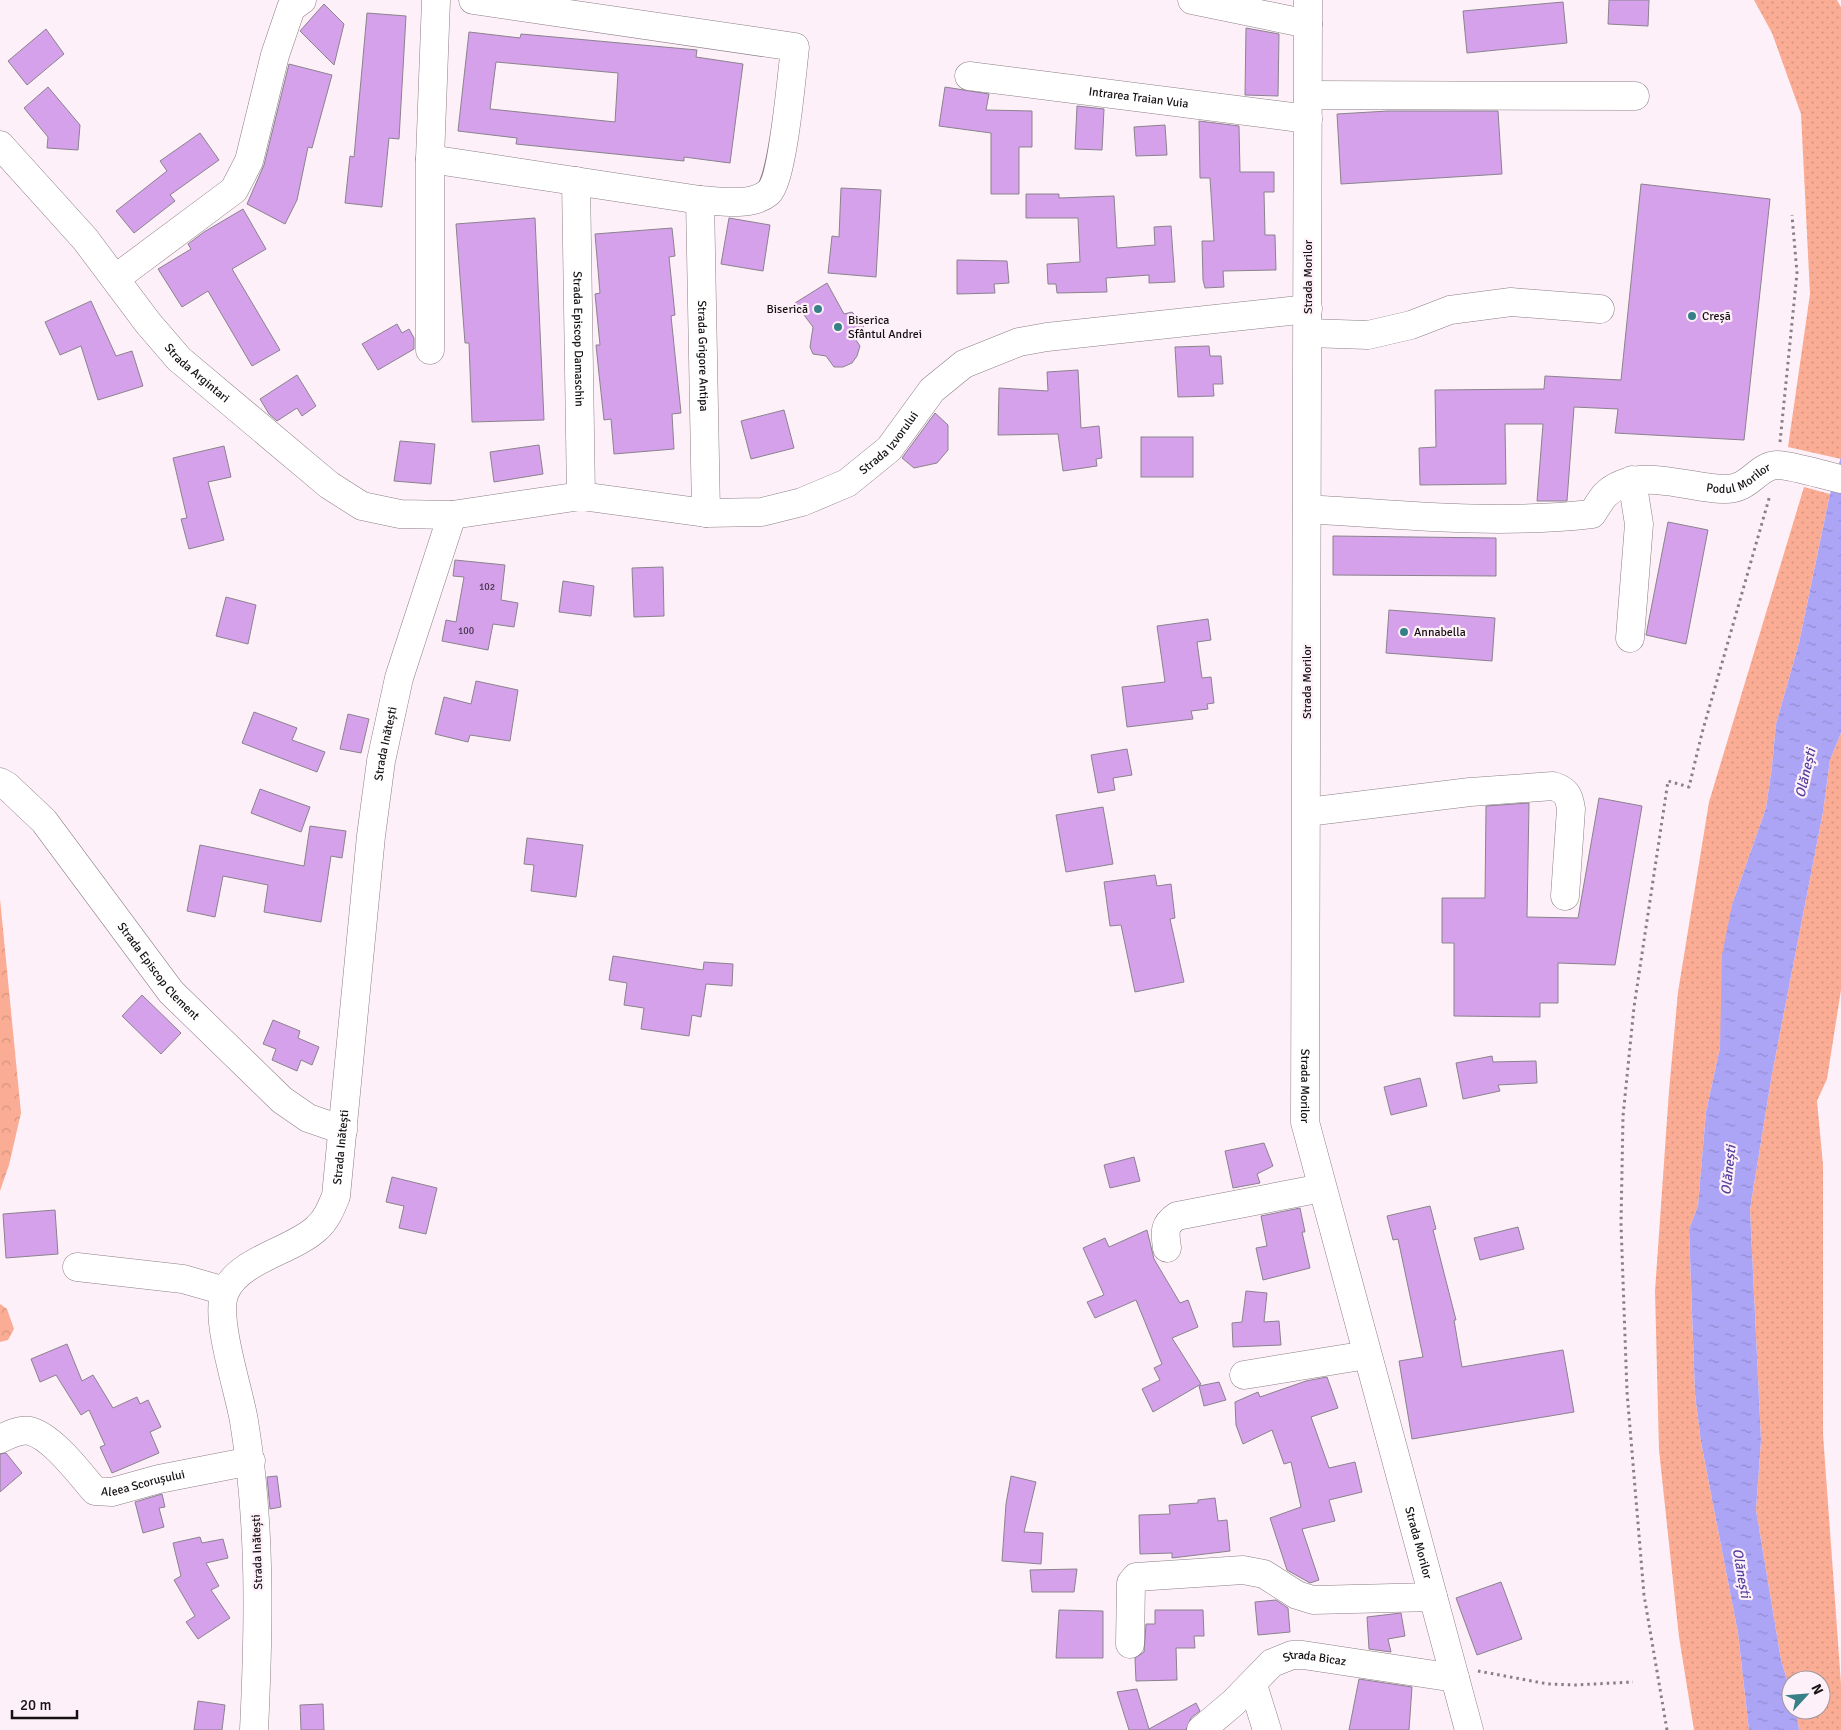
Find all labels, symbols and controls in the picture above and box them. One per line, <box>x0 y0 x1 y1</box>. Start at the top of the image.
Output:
street label: Intrarea Traian Vuia <box>1088 84 1189 112</box>
street label: Strada Morilor <box>1301 239 1316 314</box>
street label: Strada Episcop Damaschin <box>569 271 587 407</box>
street label: Strada Grigore Antipa <box>694 300 711 412</box>
place label: Biserică <box>767 302 808 317</box>
marker: Biserică <box>812 303 824 315</box>
place label: Creșă <box>1702 309 1731 324</box>
marker: Creșă <box>1686 310 1698 322</box>
place label: Biserica Sfântul Andrei <box>848 313 922 342</box>
marker: Biserica Sfântul Andrei <box>832 321 844 333</box>
street label: Strada Argintari <box>161 340 232 406</box>
street label: Strada Izvorului <box>856 409 922 478</box>
street label: Podul Morilor <box>1705 460 1773 497</box>
house number: 102 <box>479 581 495 593</box>
house number: 100 <box>458 625 474 637</box>
place label: Annabella <box>1414 625 1466 640</box>
marker: Annabella <box>1398 626 1410 638</box>
street label: Strada Morilor <box>1300 644 1315 719</box>
street label: Strada Inătești <box>371 705 401 782</box>
water label: Olănești <box>1792 746 1820 799</box>
street label: Strada Episcop Clement <box>114 920 202 1024</box>
street label: Strada Morilor <box>1297 1049 1312 1124</box>
street label: Strada Inătești <box>330 1109 352 1185</box>
water label: Olănești <box>1717 1143 1740 1196</box>
street label: Aleea Scorușului <box>101 1467 186 1500</box>
street label: Strada Morilor <box>1401 1505 1435 1581</box>
street label: Strada Inătești <box>249 1514 266 1590</box>
water label: Olănești <box>1729 1547 1754 1600</box>
street label: Strada Bicaz <box>1281 1648 1347 1669</box>
north arrow <box>1781 1670 1831 1720</box>
text: N <box>1807 1681 1827 1698</box>
scale bar <box>12 1688 78 1720</box>
text: 20 m <box>20 1696 51 1714</box>

